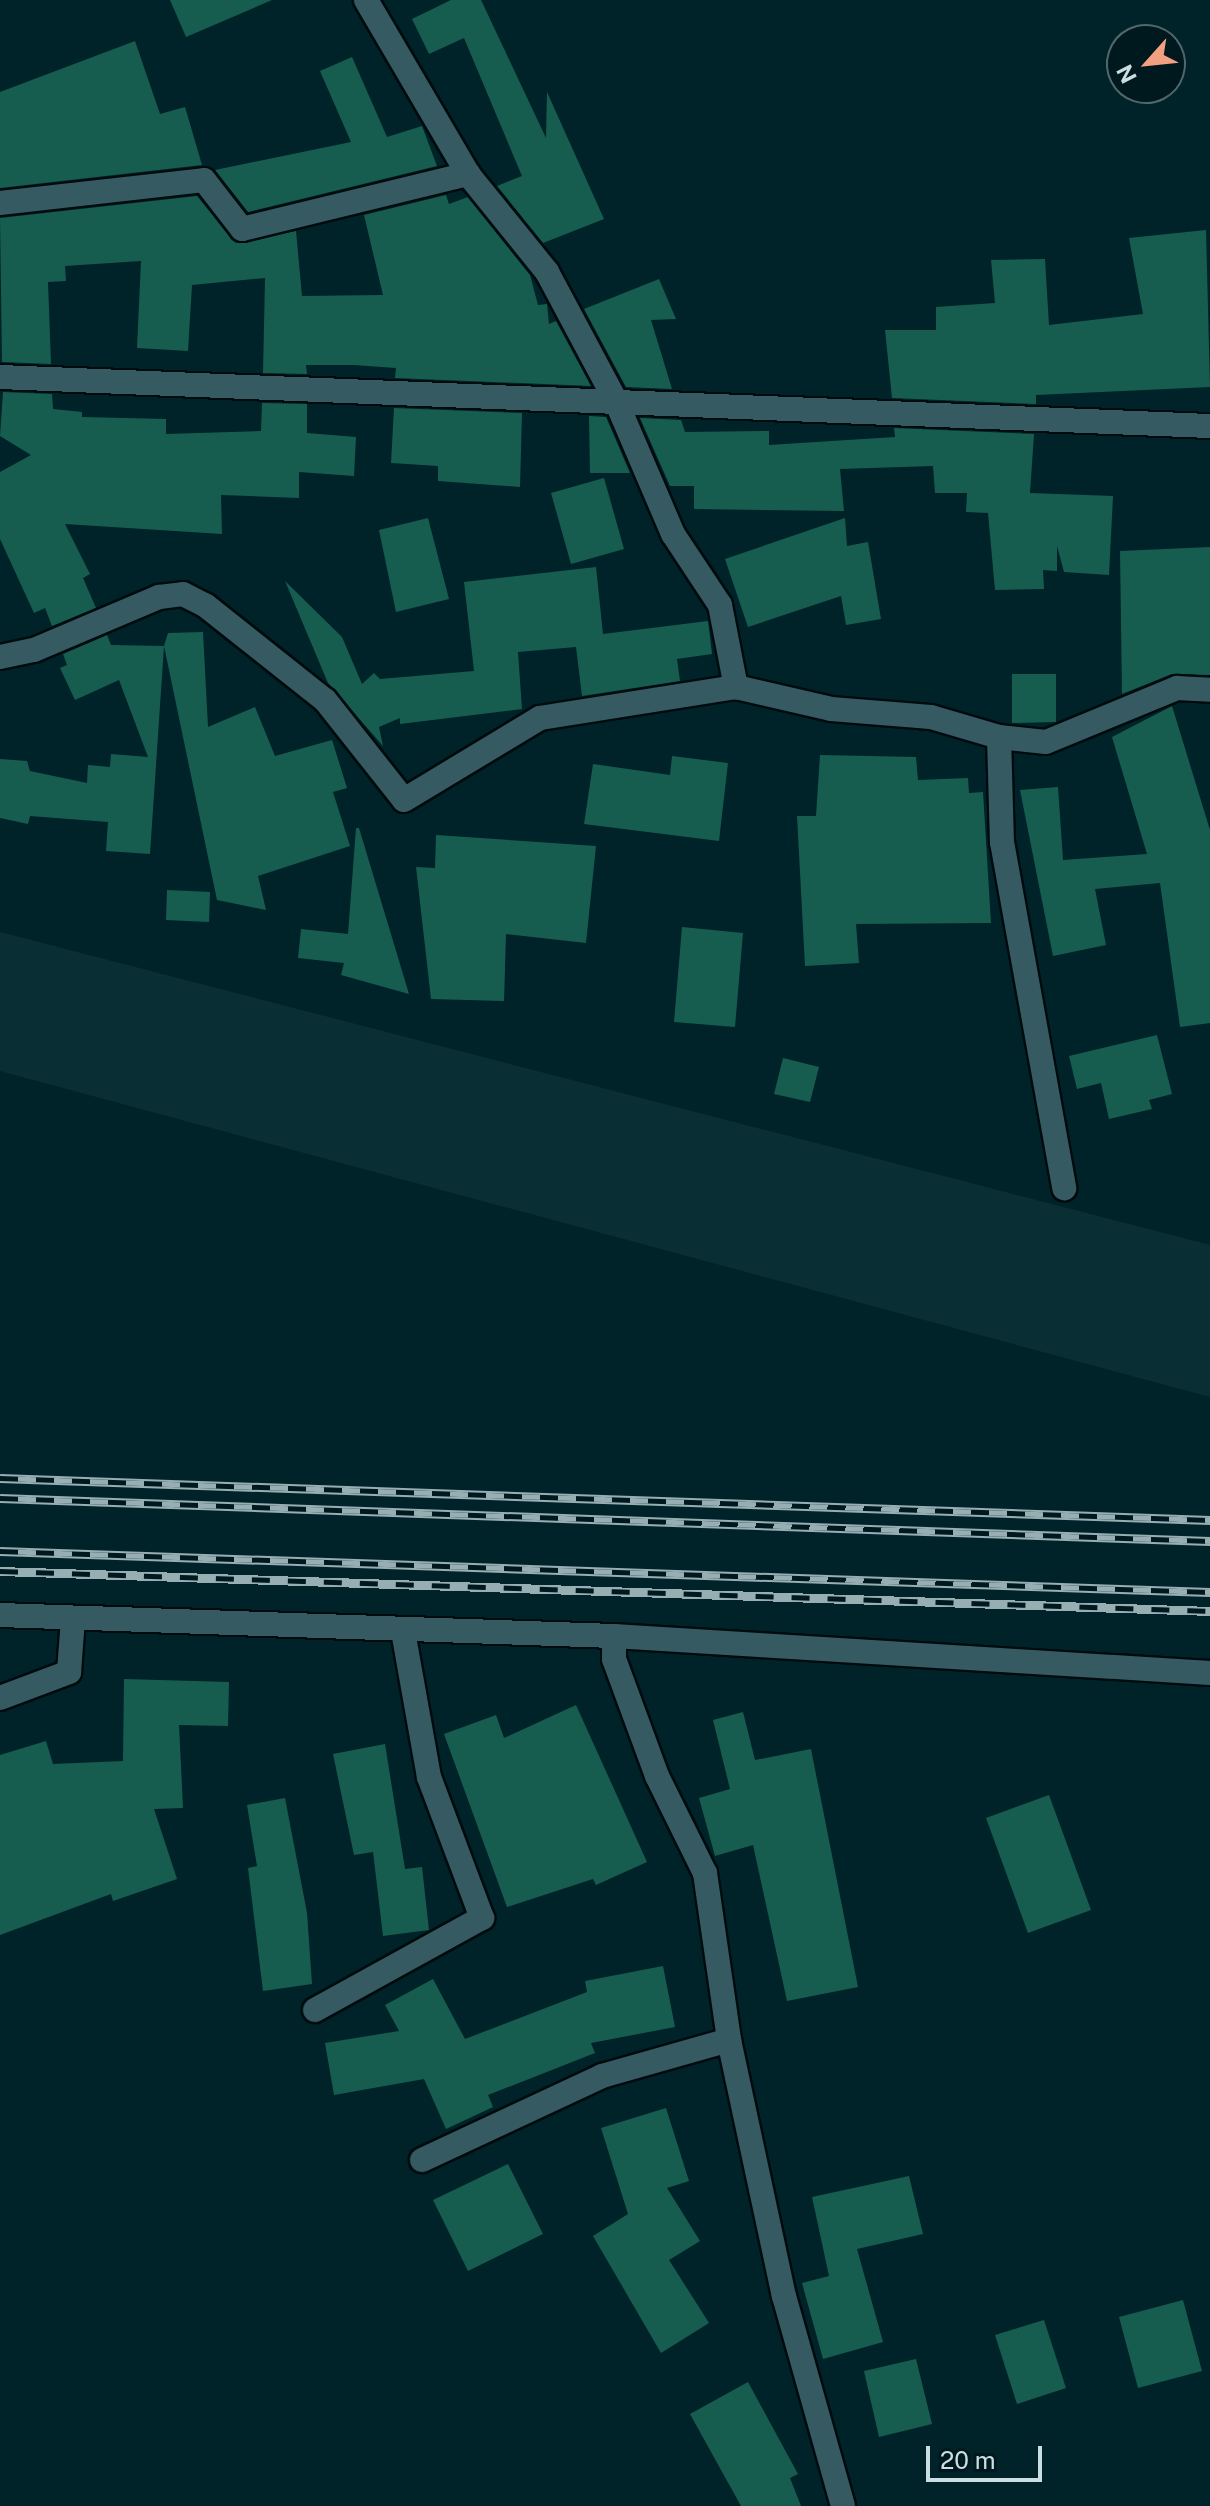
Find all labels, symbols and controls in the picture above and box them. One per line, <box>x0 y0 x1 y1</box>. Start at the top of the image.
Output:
north arrow <box>1106 24 1186 104</box>
text: N <box>1111 60 1142 88</box>
scale bar <box>930 2430 1046 2480</box>
text: 20 m <box>940 2446 996 2474</box>

